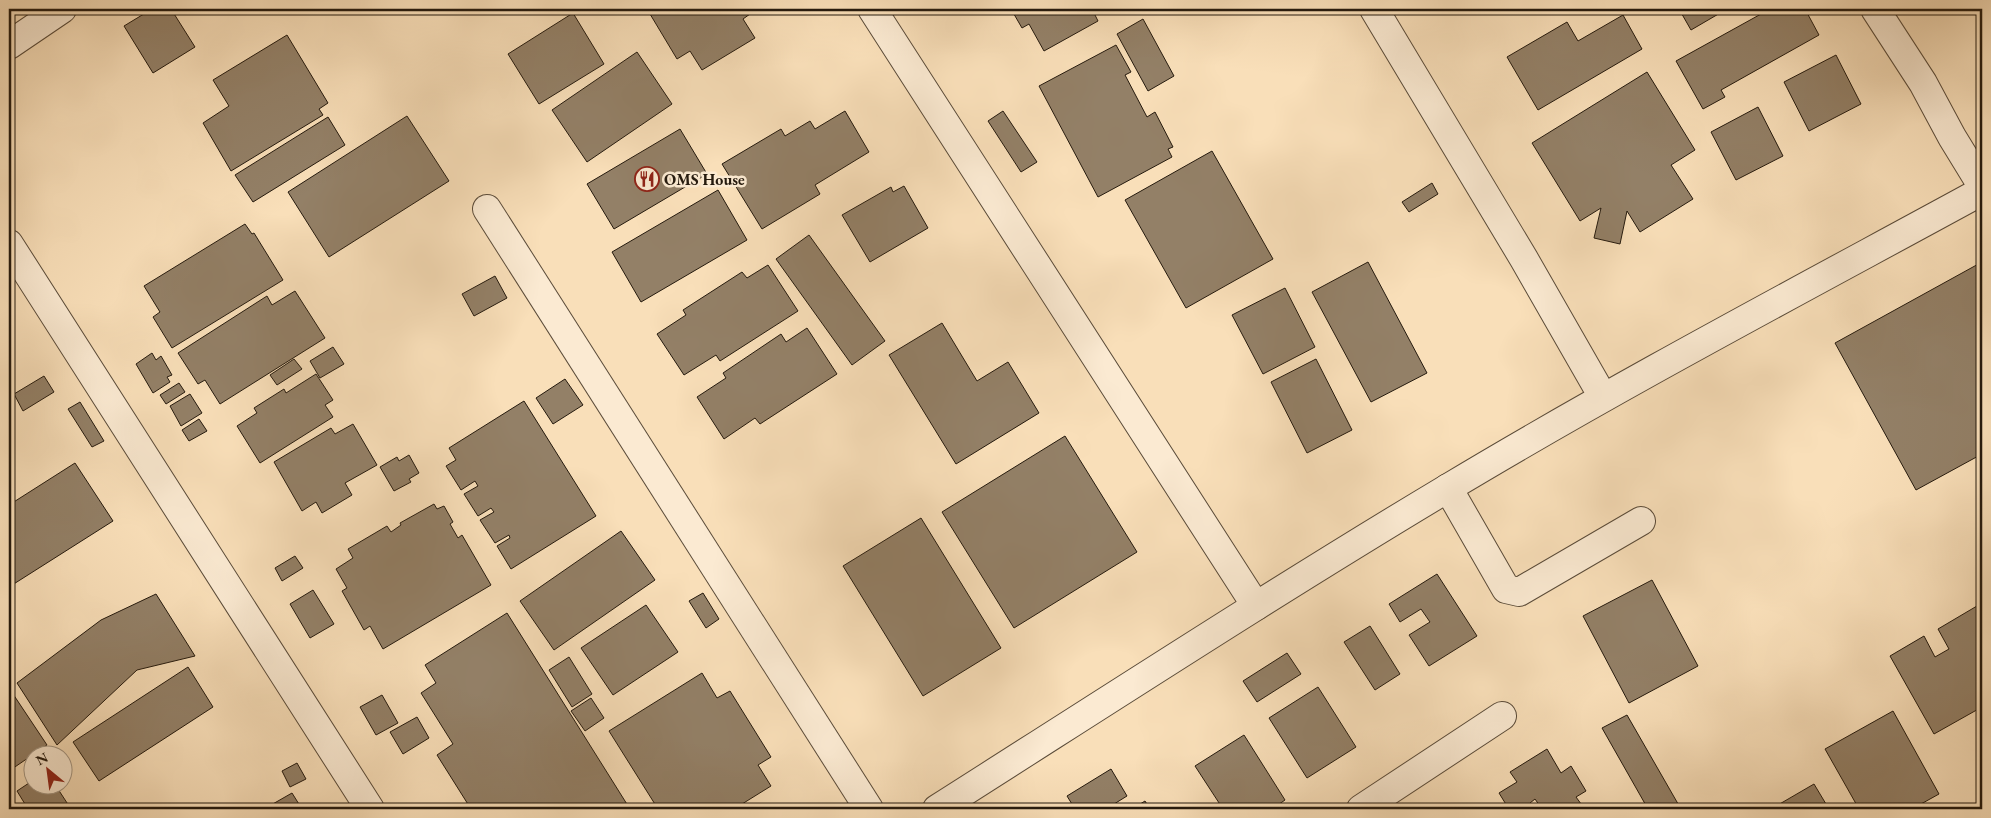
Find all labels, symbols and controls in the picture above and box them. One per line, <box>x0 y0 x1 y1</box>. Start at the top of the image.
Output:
restaurant icon: OMS House <box>634 166 660 192</box>
place label: OMS House <box>664 169 745 190</box>
north arrow <box>22 746 72 796</box>
text: N <box>32 748 52 769</box>

